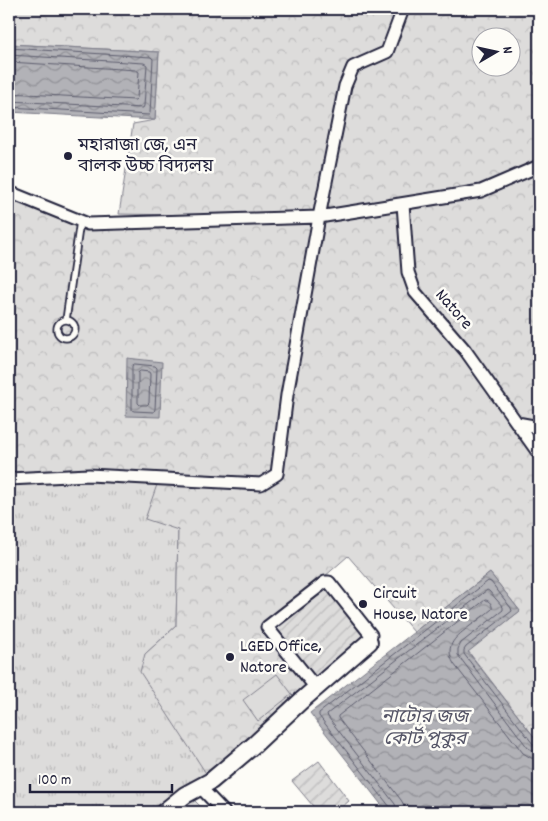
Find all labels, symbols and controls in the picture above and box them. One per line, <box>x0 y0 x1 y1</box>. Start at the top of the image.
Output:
north arrow <box>470 28 520 78</box>
text: N <box>496 45 517 55</box>
place label: মহারাজা জে, এন বালক উচ্চ বিদ্যলয় <box>77 134 214 180</box>
marker: মহারাজা জে, এন বালক উচ্চ বিদ্যলয় <box>62 150 74 162</box>
street label: Natore <box>428 284 478 336</box>
place label: Circuit House, Natore <box>373 582 468 628</box>
marker: Circuit House, Natore <box>357 598 369 610</box>
place label: LGED Office, Natore <box>240 635 322 681</box>
marker: LGED Office, Natore <box>224 651 236 663</box>
water label: নাটোর জজ কোর্ট পুকুর <box>381 704 472 754</box>
scale bar <box>30 761 172 793</box>
text: 100 m <box>38 770 71 792</box>

